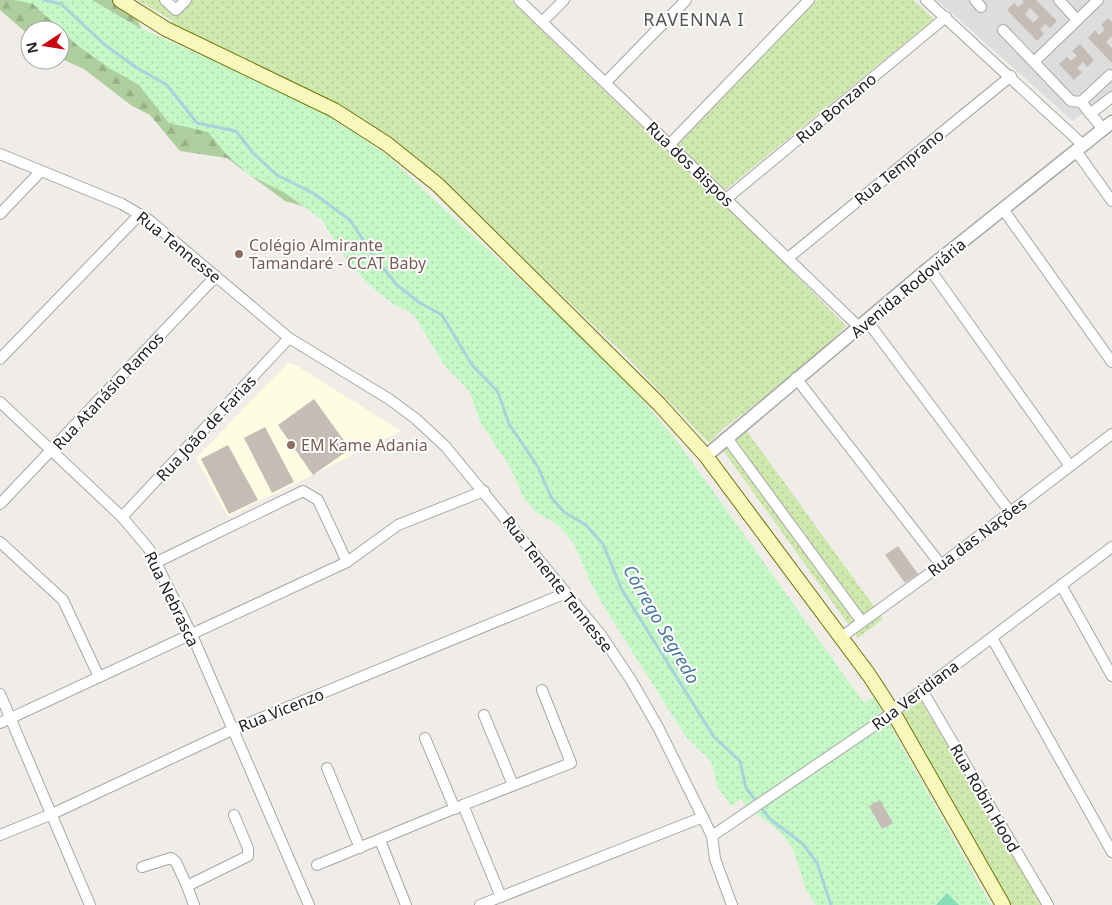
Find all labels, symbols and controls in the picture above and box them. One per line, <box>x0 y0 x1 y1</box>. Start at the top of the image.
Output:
district label: RAVENNA I <box>643 7 745 31</box>
north arrow <box>20 20 70 70</box>
text: N <box>21 40 42 55</box>
street label: Rua Bonzano <box>791 68 881 148</box>
street label: Rua dos Bispos <box>641 117 739 211</box>
street label: Rua Temprano <box>850 124 948 210</box>
street label: Rua Tennesse <box>132 206 226 288</box>
street label: Avenida Rodoviária <box>846 233 970 343</box>
place label: Colégio Almirante Tamandaré - CCAT Baby <box>249 234 427 274</box>
marker: Colégio Almirante Tamandaré - CCAT Baby <box>233 248 245 260</box>
street label: Rua Atanásio Ramos <box>48 327 168 455</box>
street label: Rua João de Farias <box>151 370 261 486</box>
place label: EM Kame Adania <box>301 434 428 456</box>
marker: EM Kame Adania <box>285 439 297 451</box>
street label: Rua das Nações <box>923 492 1031 582</box>
street label: Rua Tenente Tennesse <box>498 511 618 657</box>
street label: Rua Nebrasca <box>139 548 205 650</box>
water label: Córrego Segredo <box>618 560 706 688</box>
street label: Rua Veridiana <box>867 655 963 735</box>
street label: Rua Vicenzo <box>235 683 327 737</box>
street label: Rua Robin Hood <box>945 740 1025 856</box>

